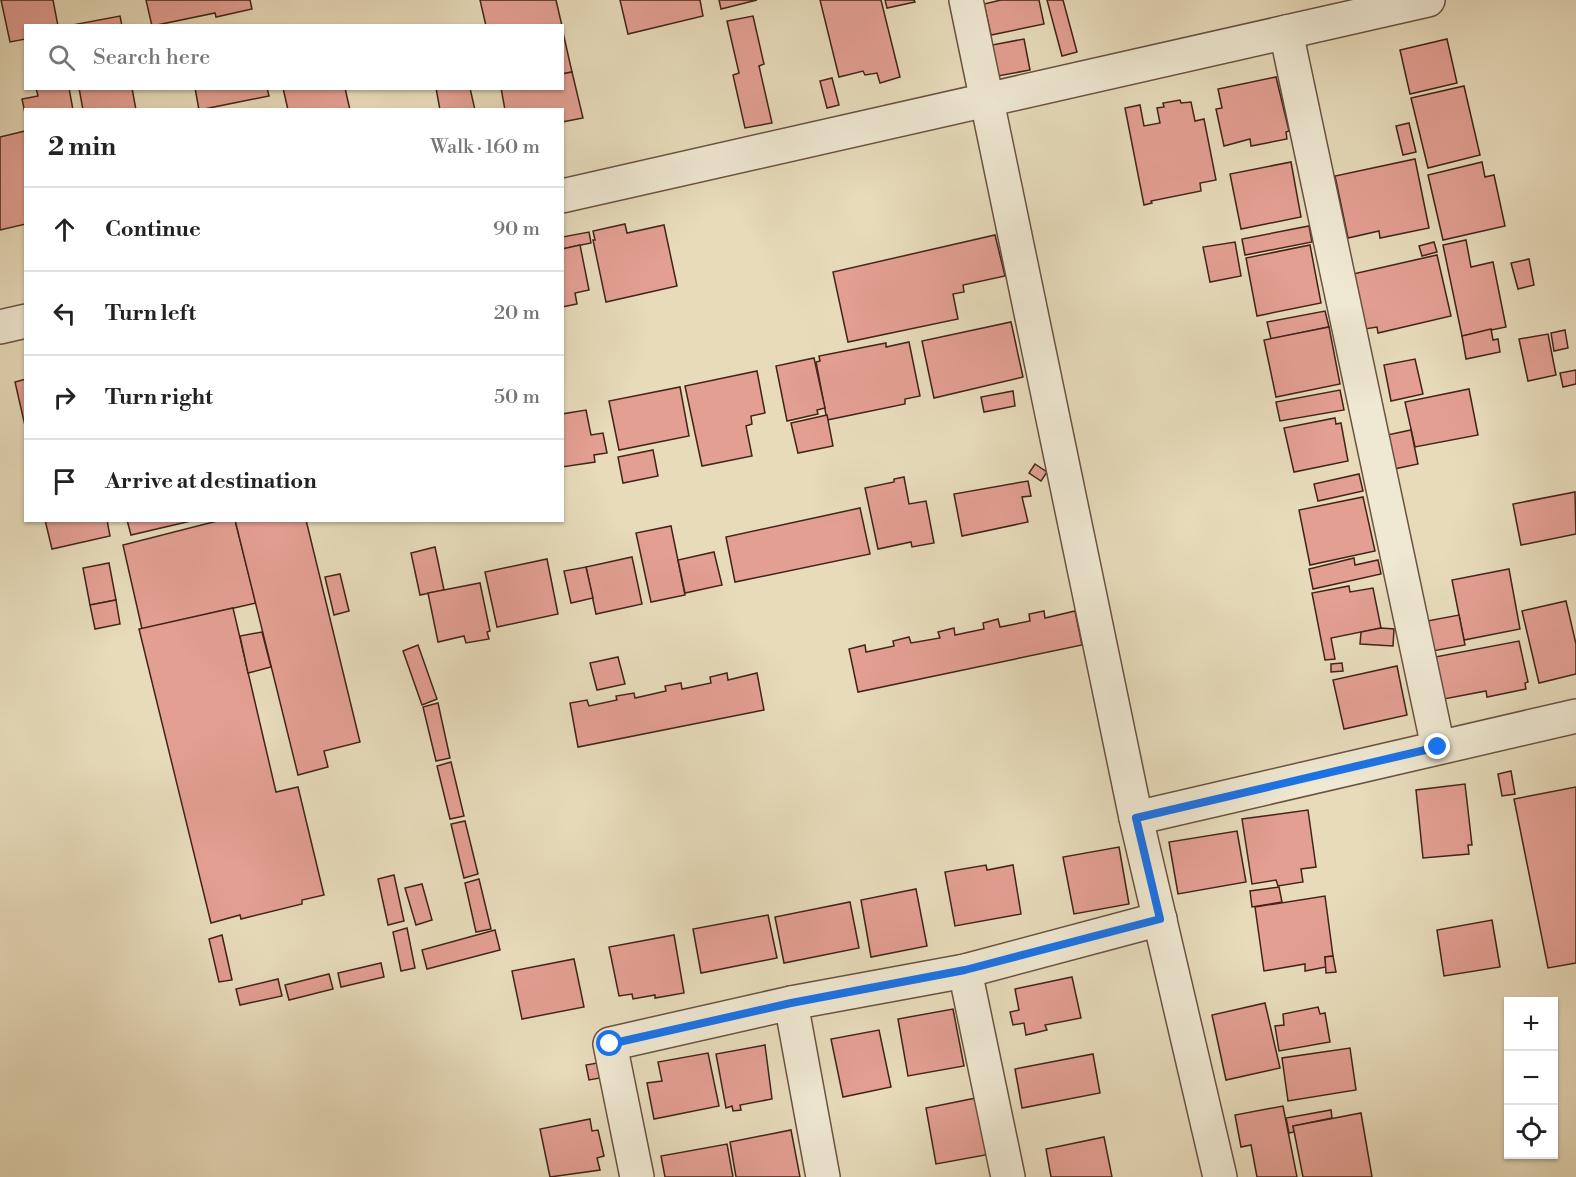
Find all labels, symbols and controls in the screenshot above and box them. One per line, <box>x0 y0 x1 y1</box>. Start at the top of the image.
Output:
search box <box>24 24 564 90</box>
icon: search <box>45 41 78 74</box>
text: Search here <box>93 44 210 71</box>
text: 2 min <box>48 131 116 163</box>
text: Walk · 160 m <box>430 135 540 160</box>
icon: ahead <box>48 213 81 246</box>
text: Continue <box>105 216 201 243</box>
text: 90 m <box>493 217 540 242</box>
icon: left <box>48 297 81 330</box>
text: Turn left <box>105 300 196 327</box>
text: 20 m <box>494 301 540 326</box>
icon: right <box>48 381 81 414</box>
text: Turn right <box>105 384 213 411</box>
text: 50 m <box>494 385 540 410</box>
icon: arrive <box>48 465 81 498</box>
text: Arrive at destination <box>105 468 317 495</box>
route end <box>1424 733 1450 759</box>
map controls <box>1504 997 1558 1159</box>
button: + <box>1504 997 1558 1051</box>
route start <box>596 1030 622 1056</box>
button: − <box>1504 1051 1558 1105</box>
button: locate <box>1504 1105 1558 1159</box>

